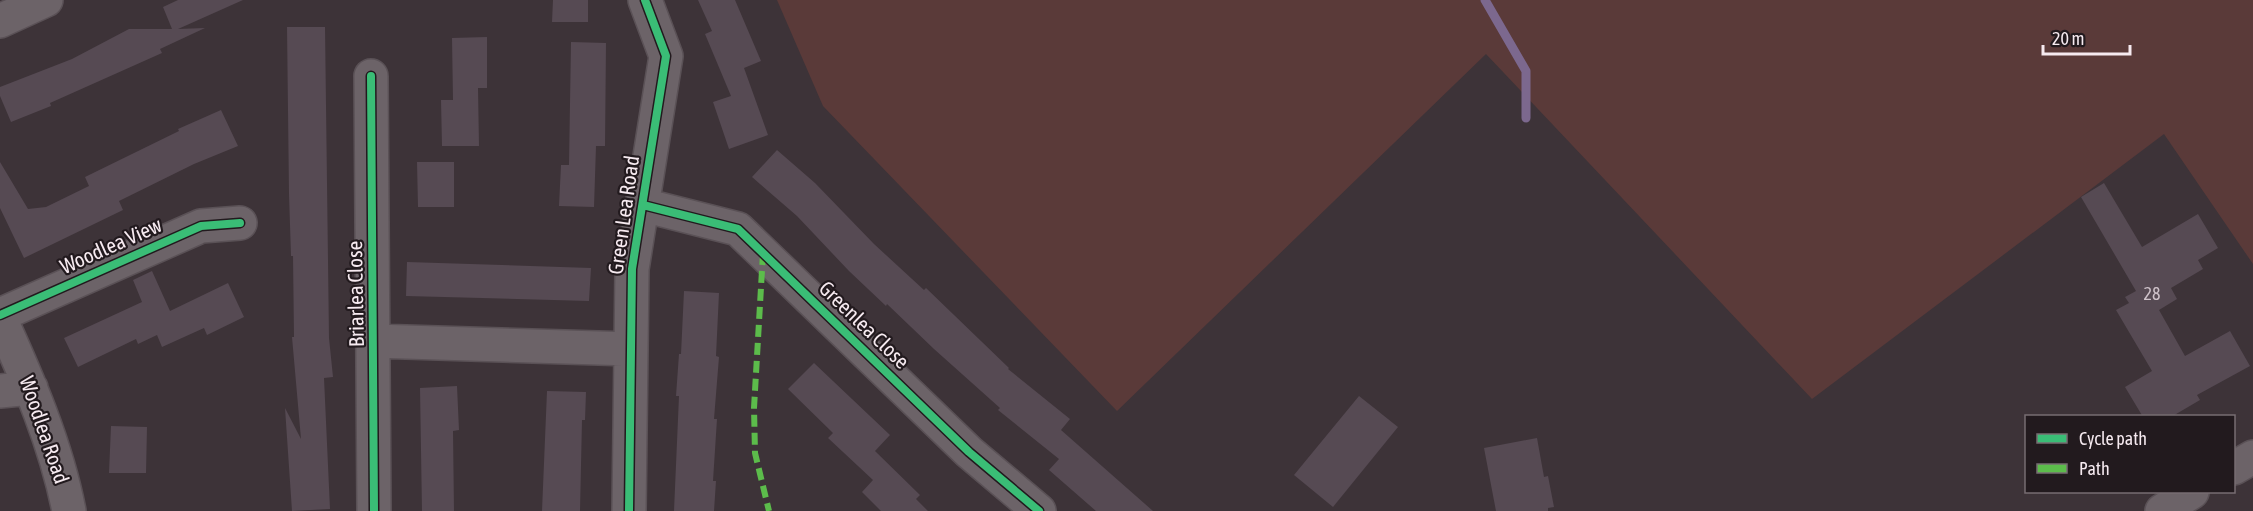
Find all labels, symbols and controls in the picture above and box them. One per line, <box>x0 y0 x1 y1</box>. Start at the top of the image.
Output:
scale bar <box>2043 18 2130 56</box>
text: 20 m <box>2052 28 2084 49</box>
street label: Green Lea Road <box>603 154 643 276</box>
street label: Woodlea View <box>56 212 166 278</box>
street label: Briarlea Close <box>342 241 368 347</box>
street label: Greenlea Close <box>815 275 915 373</box>
house number: 28 <box>2144 283 2160 304</box>
street label: Woodlea Road <box>15 373 75 486</box>
legend <box>2025 415 2235 493</box>
text: Cycle path <box>2079 428 2147 449</box>
text: Path <box>2079 458 2110 479</box>

